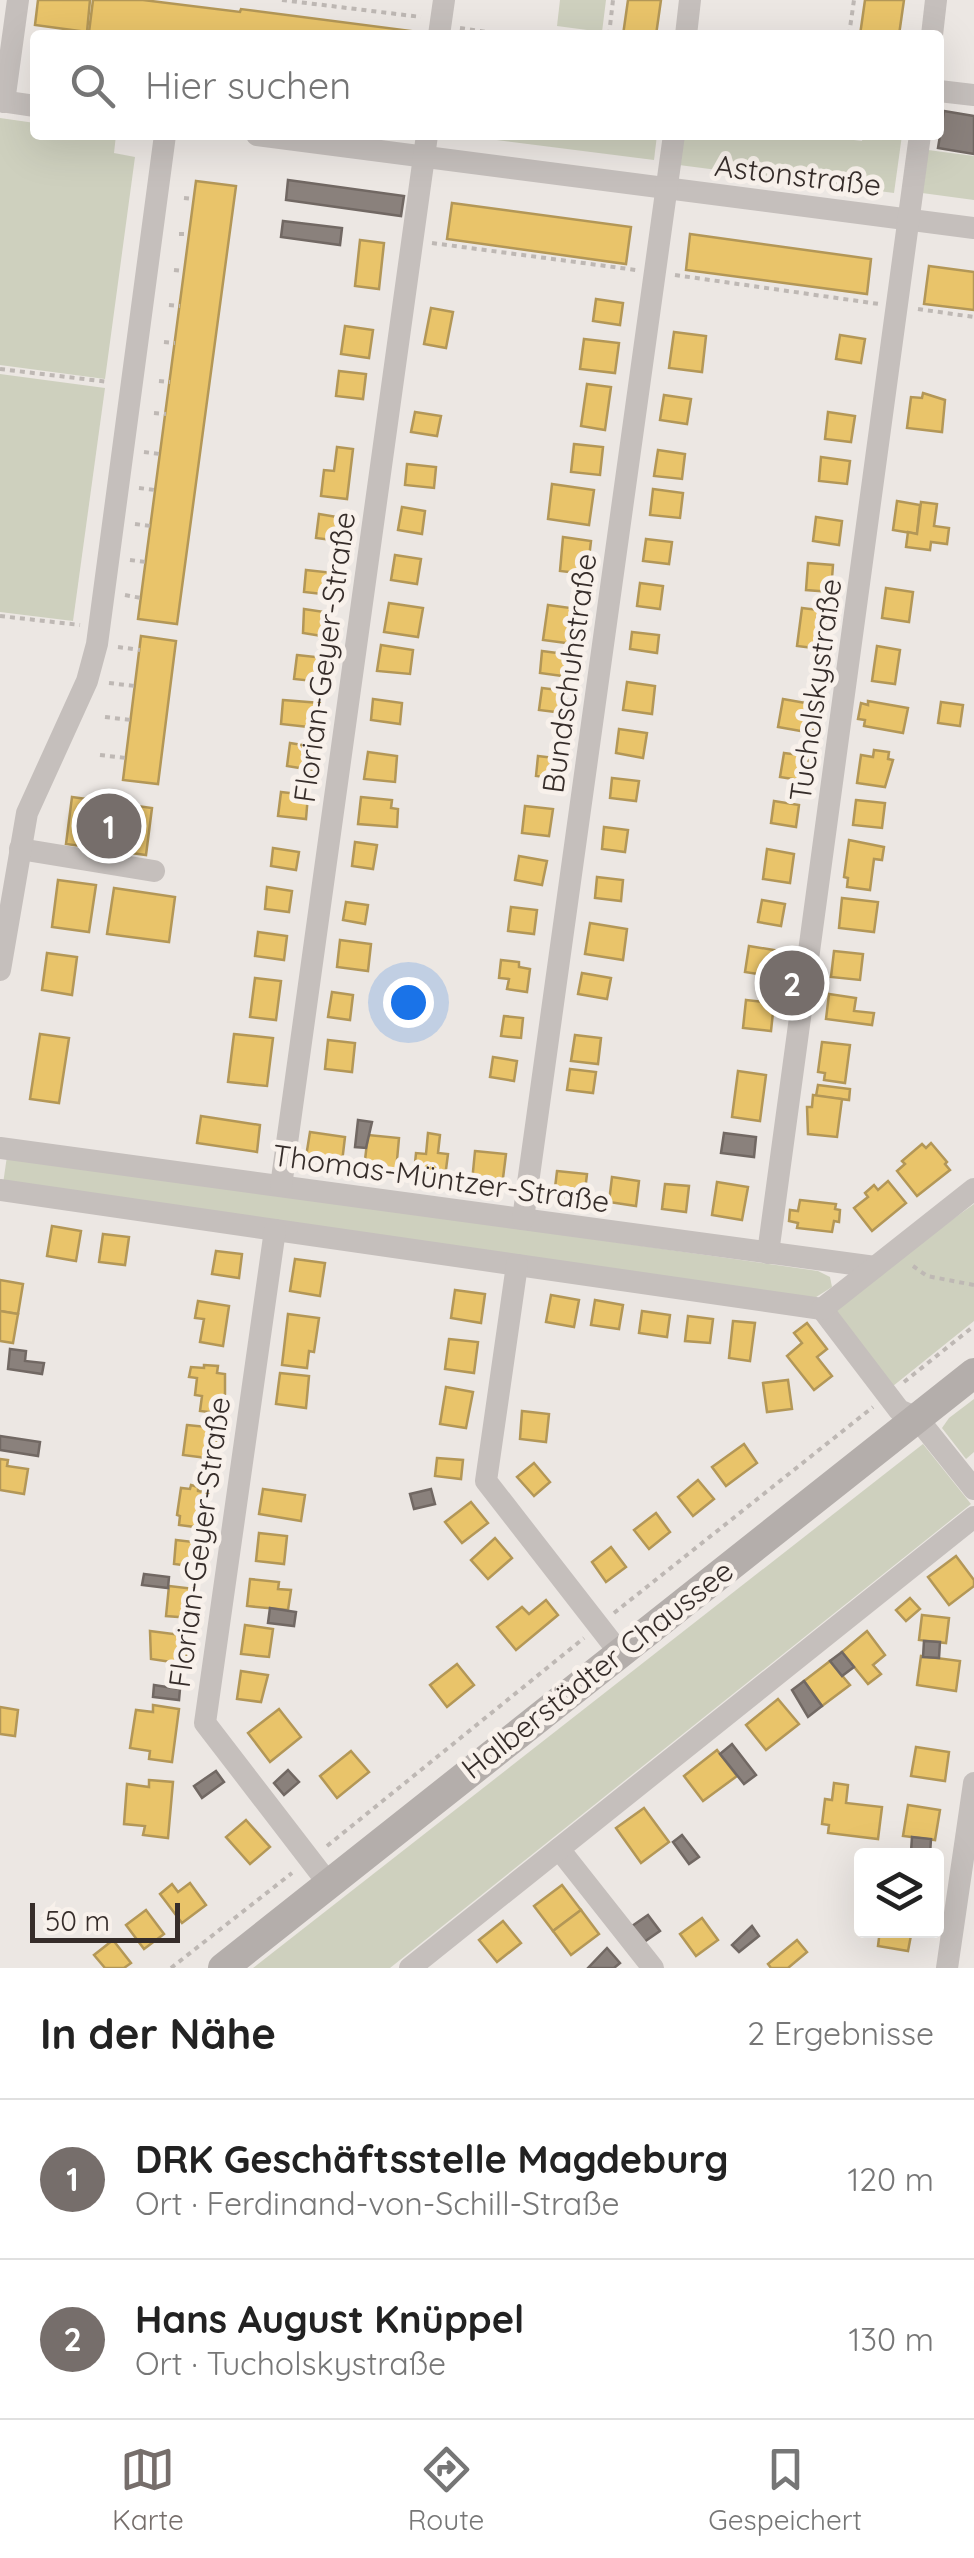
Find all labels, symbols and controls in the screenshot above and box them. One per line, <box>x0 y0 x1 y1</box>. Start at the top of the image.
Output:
search box <box>30 30 944 140</box>
icon: search <box>65 58 120 113</box>
text: Hier suchen <box>145 61 351 109</box>
street label: Astonstraße <box>712 146 884 204</box>
street label: Florian-Geyer-Straße <box>285 509 363 805</box>
street label: Bundschuhstraße <box>533 551 605 795</box>
street label: Tucholskystraße <box>781 576 849 804</box>
pin: 1 <box>76 788 142 864</box>
pin: 2 <box>760 946 824 1020</box>
your location <box>383 977 434 1028</box>
street label: Thomas-Müntzer-Straße <box>270 1136 612 1220</box>
street label: Florian-Geyer-Straße <box>160 1394 238 1690</box>
street label: Halberstädter Chaussee <box>454 1551 740 1787</box>
map controls <box>854 1848 944 1938</box>
button: layers <box>854 1848 944 1938</box>
scale bar <box>30 1898 180 1942</box>
text: 50 m <box>45 1903 110 1938</box>
text: In der Nähe <box>40 2007 276 2060</box>
text: 2 Ergebnisse <box>747 2013 934 2053</box>
text: DRK Geschäftsstelle Magdeburg <box>135 2135 729 2183</box>
text: 1 <box>66 2159 79 2199</box>
text: 120 m <box>847 2159 934 2199</box>
text: Ort · Ferdinand-von-Schill-Straße <box>135 2183 620 2223</box>
text: Hans August Knüppel <box>135 2295 524 2343</box>
text: 2 <box>63 2319 82 2359</box>
text: 130 m <box>848 2319 934 2359</box>
text: Ort · Tucholskystraße <box>135 2343 446 2383</box>
tab: Karte <box>112 2442 184 2537</box>
tab: Route <box>408 2442 484 2537</box>
tab: Gespeichert <box>708 2442 862 2537</box>

